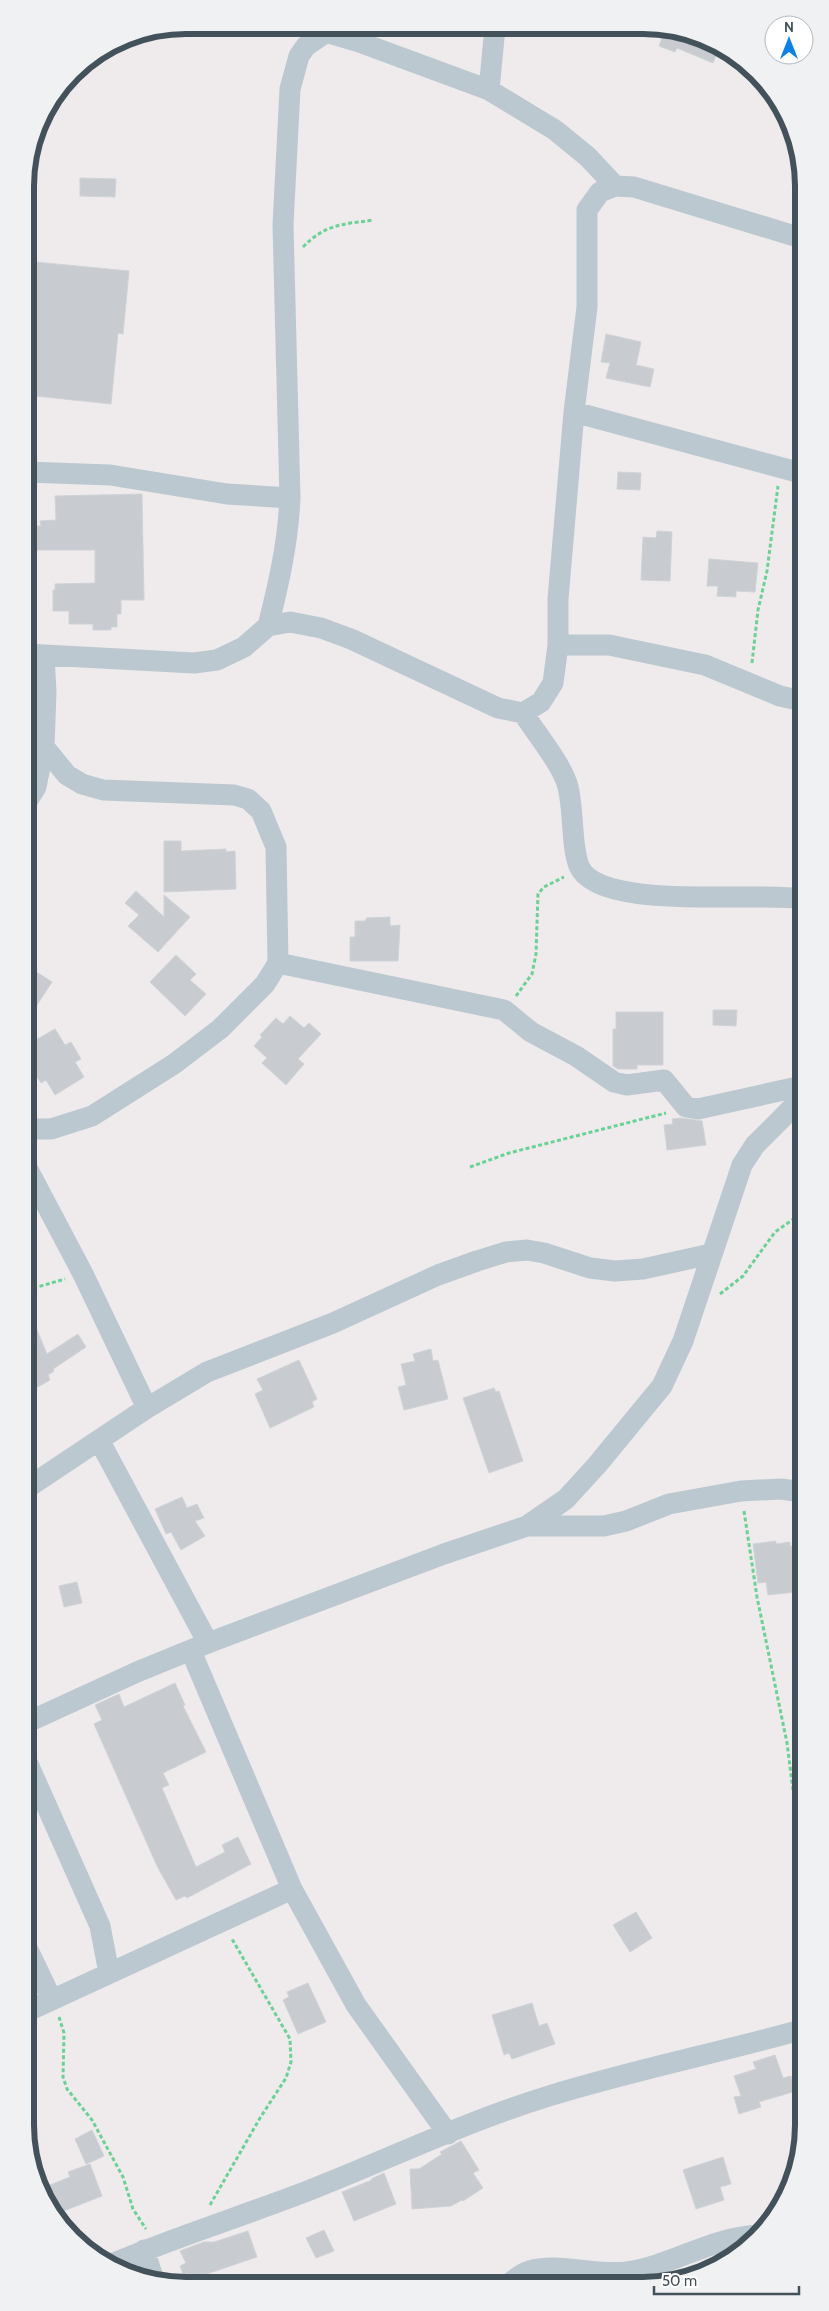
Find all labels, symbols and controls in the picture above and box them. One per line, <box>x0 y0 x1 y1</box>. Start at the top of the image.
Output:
north arrow <box>764 15 814 65</box>
text: N <box>784 18 794 36</box>
scale bar <box>654 2264 799 2296</box>
text: 50 m <box>662 2272 697 2290</box>

